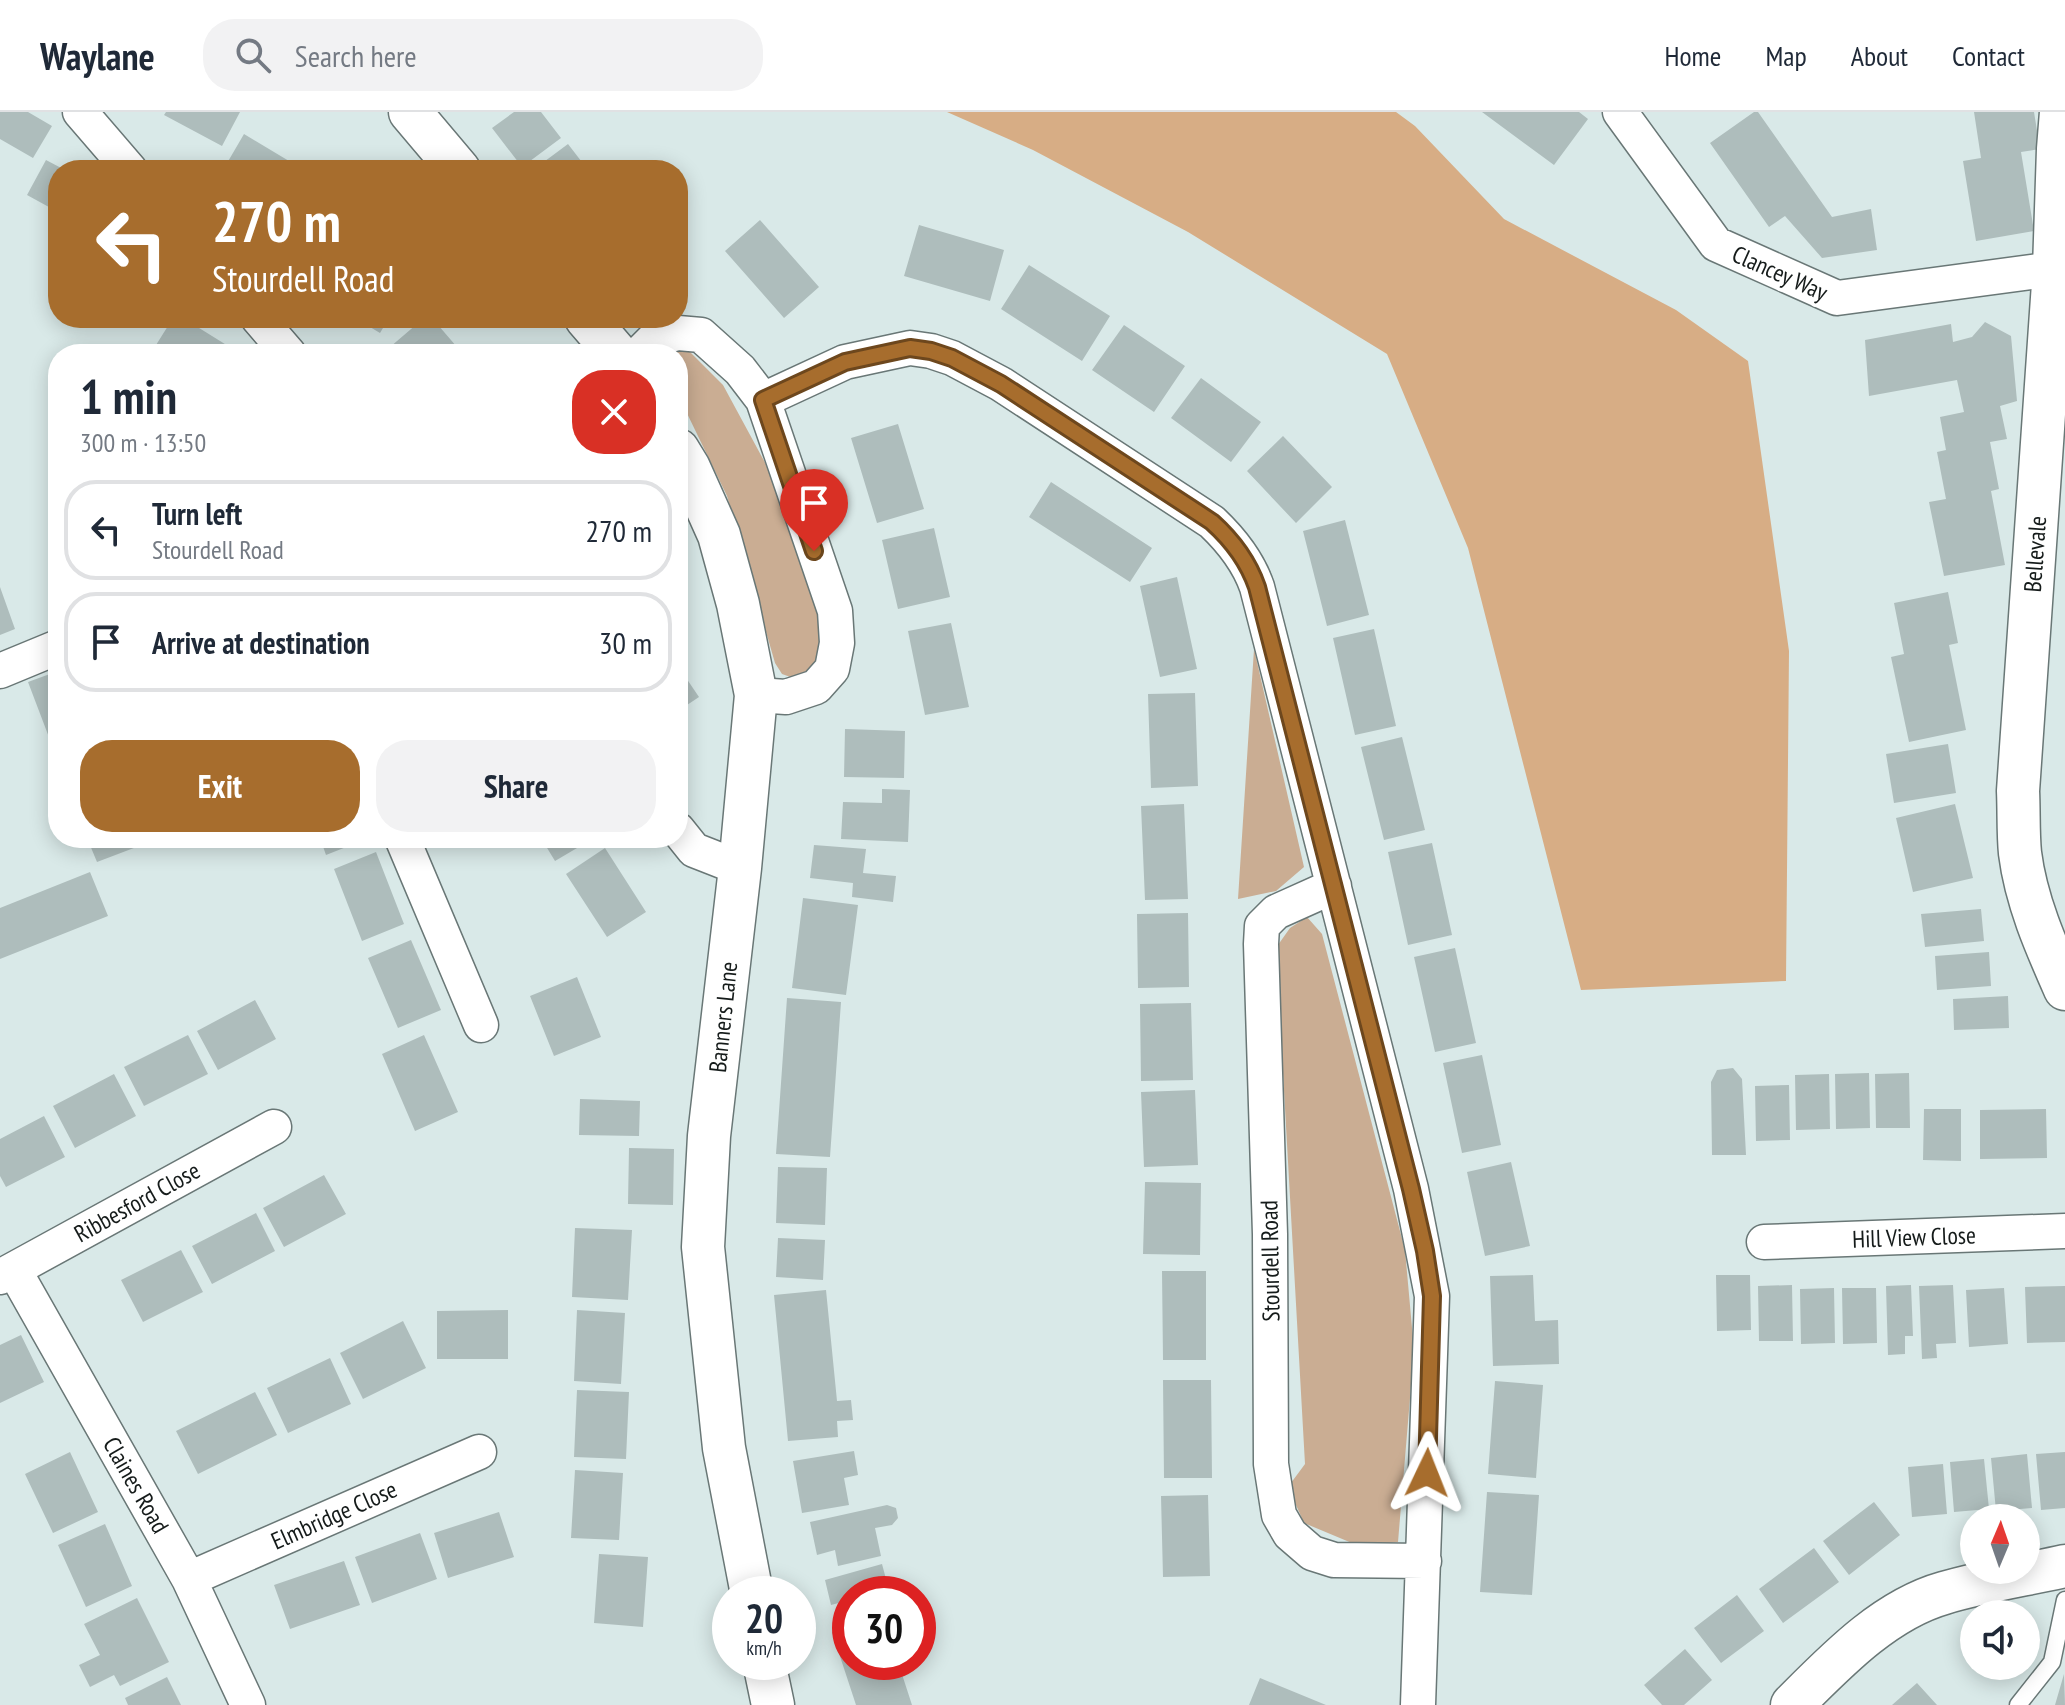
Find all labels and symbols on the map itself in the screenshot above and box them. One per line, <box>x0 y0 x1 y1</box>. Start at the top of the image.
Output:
street label: Clancey Way <box>1727 238 1833 308</box>
pin <box>780 469 848 551</box>
street label: Bellevale <box>2017 515 2053 593</box>
street label: Banners Lane <box>702 960 744 1074</box>
street label: Ribbesford Close <box>69 1155 205 1249</box>
street label: Stourdell Road <box>1253 1200 1287 1322</box>
street label: Hill View Close <box>1852 1219 1976 1255</box>
street label: Claines Road <box>96 1431 176 1539</box>
position arrow <box>1385 1431 1469 1515</box>
street label: Elmbridge Close <box>266 1473 402 1557</box>
north arrow <box>1960 1504 2040 1584</box>
speed limit sign: 30 <box>832 1576 936 1680</box>

